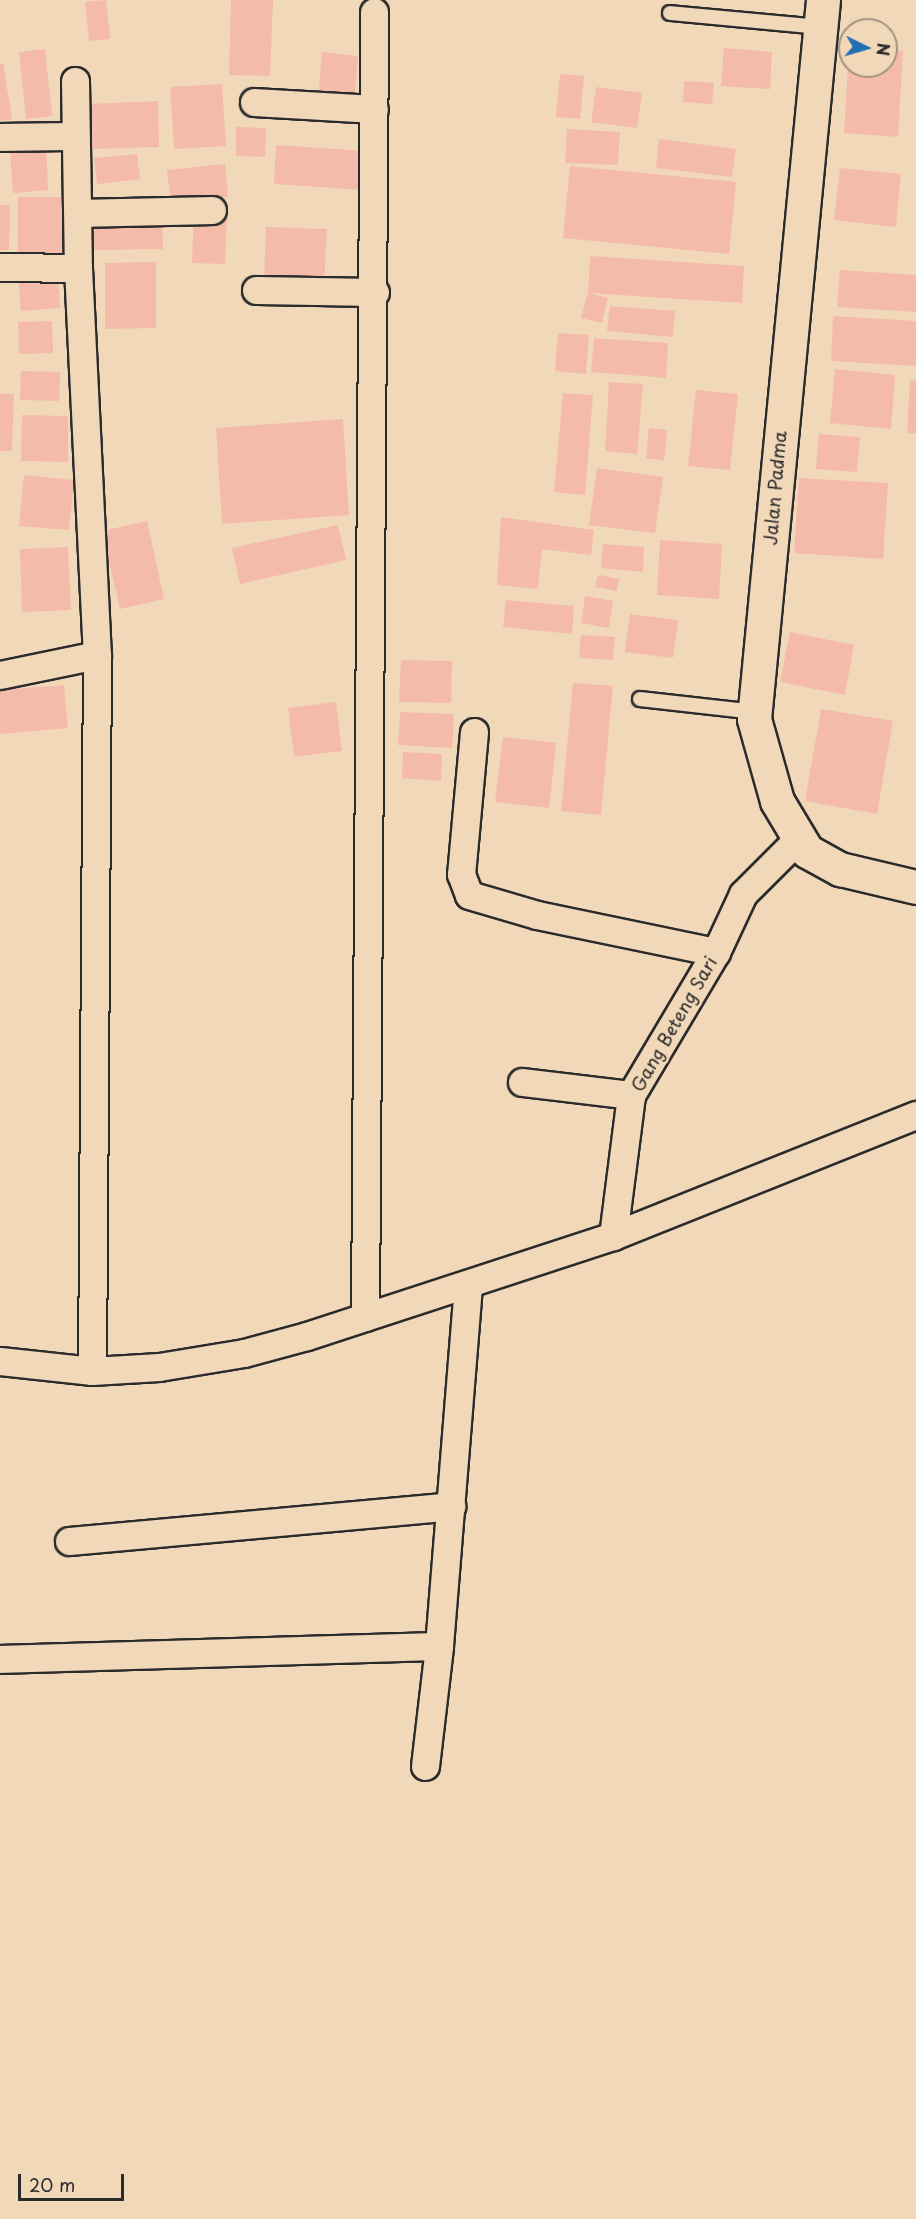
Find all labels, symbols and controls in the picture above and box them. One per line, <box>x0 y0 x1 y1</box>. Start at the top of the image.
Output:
north arrow <box>838 18 898 78</box>
text: N <box>871 42 896 57</box>
street label: Jalan Padma <box>759 430 791 546</box>
street label: Gang Beteng Sari <box>626 952 722 1096</box>
scale bar <box>21 2162 128 2200</box>
text: 20 m <box>29 2171 75 2198</box>

